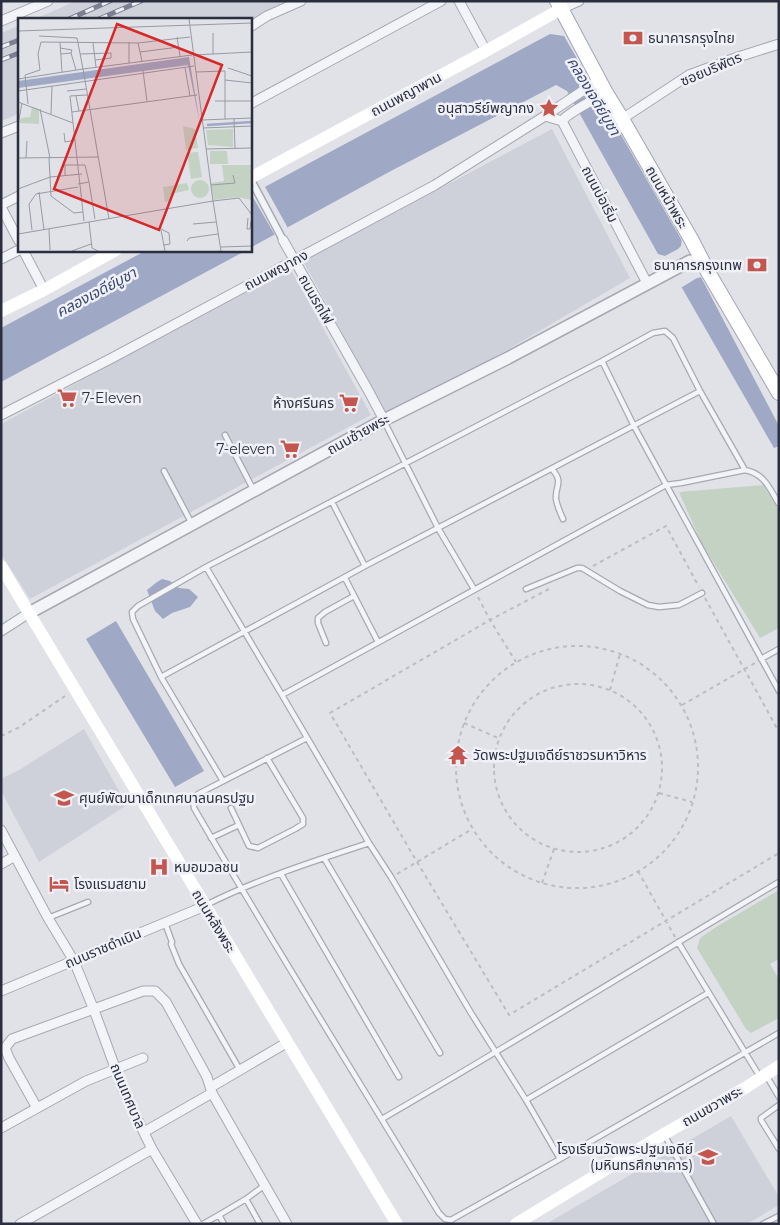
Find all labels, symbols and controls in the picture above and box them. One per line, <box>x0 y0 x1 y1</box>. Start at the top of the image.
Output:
inset map <box>18 18 251 251</box>
bank icon: ธนาคารกรุงไทย <box>622 27 644 49</box>
place label: ธนาคารกรุงไทย <box>648 29 735 47</box>
street label: ซอยบริพัตร <box>678 48 745 90</box>
water label: คลองเจดีย์บูชา <box>563 53 625 139</box>
street label: ถนนพญาพาน <box>367 68 445 120</box>
place icon: อนุสาวรีย์พญากง <box>538 97 560 119</box>
place label: อนุสาวรีย์พญากง <box>438 99 534 117</box>
street label: ถนนหน้าพระ <box>642 162 692 232</box>
street label: ถนนบ่อเริ่ม <box>578 163 623 225</box>
street label: ถนนพญากง <box>241 246 311 294</box>
bank icon: ธนาคารกรุงเทพ <box>746 254 768 276</box>
place label: ธนาคารกรุงเทพ <box>654 256 742 274</box>
water label: คลองเจดีย์บูชา <box>53 263 140 321</box>
street label: ถนนรถไฟ <box>295 271 338 327</box>
supermarket icon: 7-Eleven <box>56 387 78 409</box>
place label: 7-Eleven <box>82 389 142 407</box>
supermarket icon: ห้างศรีนคร <box>338 392 360 414</box>
place label: ห้างศรีนคร <box>273 394 334 412</box>
street label: ถนนซ้ายพระ <box>324 409 393 459</box>
supermarket icon: 7-eleven <box>279 438 301 460</box>
place label: 7-eleven <box>216 440 275 458</box>
temple icon: วัดพระปฐมเจดีย์ราชวรมหาวิหาร <box>447 744 469 766</box>
place label: วัดพระปฐมเจดีย์ราชวรมหาวิหาร <box>473 746 647 764</box>
school or university icon: ศุนย์พัฒนาเด็กเทศบาลนครปฐม <box>53 787 75 809</box>
place label: ศุนย์พัฒนาเด็กเทศบาลนครปฐม <box>79 789 255 807</box>
hospital icon: หมอมวลชน <box>148 856 170 878</box>
place label: หมอมวลชน <box>174 858 239 876</box>
hotel icon: โรงแรมสยาม <box>48 873 70 895</box>
place label: โรงแรมสยาม <box>74 875 146 893</box>
street label: ถนนหลังพระ <box>188 886 240 956</box>
street label: ถนนราชดำเนิน <box>62 924 144 972</box>
street label: ถนนเทศบาล <box>106 1061 150 1131</box>
street label: ถนนขวาพระ <box>678 1081 746 1131</box>
place label: โรงเรียนวัดพระปฐมเจดีย์ (มหินทรศึกษาคาร) <box>557 1140 693 1174</box>
school or university icon: โรงเรียนวัดพระปฐมเจดีย์ (มหินทรศึกษาคาร) <box>697 1146 719 1168</box>

